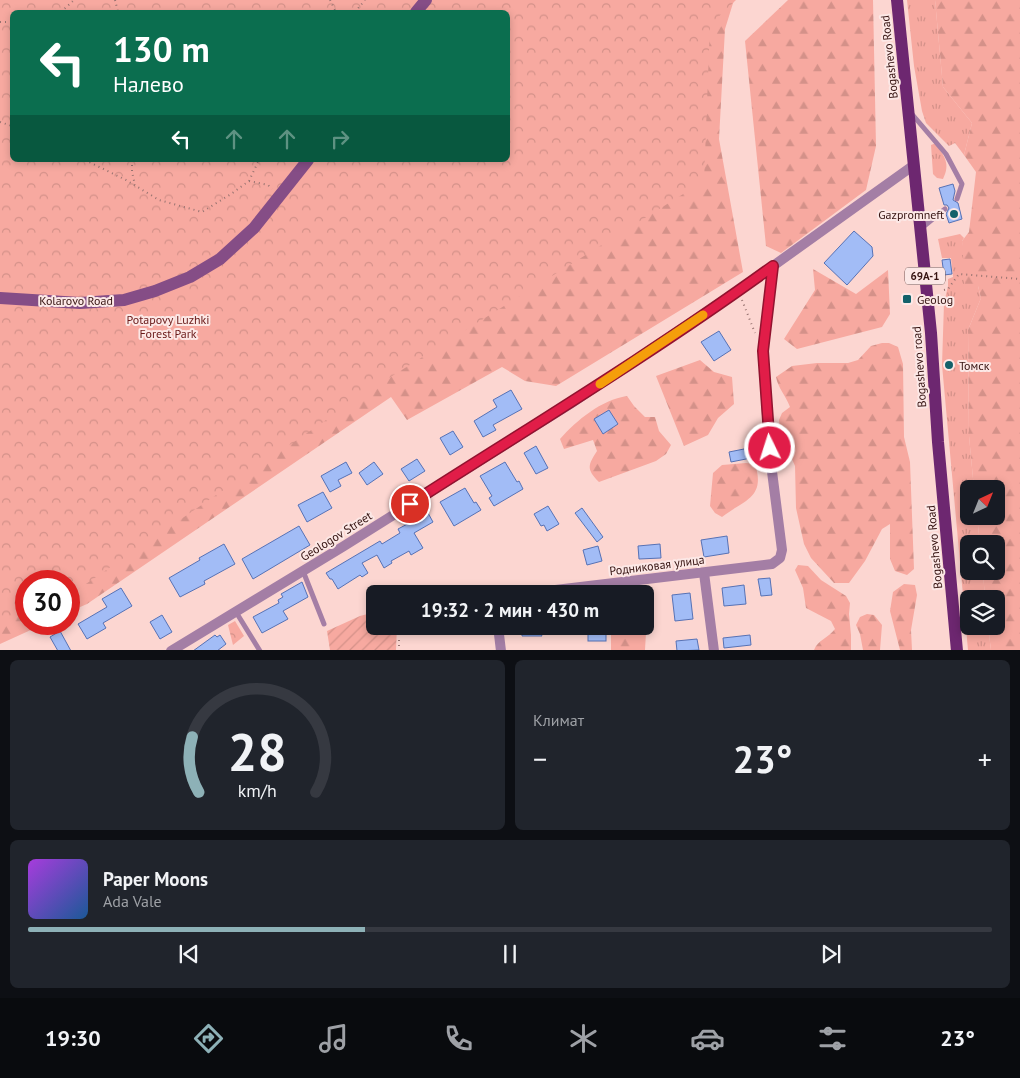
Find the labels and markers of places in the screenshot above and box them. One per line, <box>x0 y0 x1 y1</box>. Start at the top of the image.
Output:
place label: Gazpromneft <box>878 207 944 222</box>
marker: Gazpromneft <box>948 208 960 220</box>
place label: Geolog <box>917 292 953 307</box>
marker: Geolog <box>901 293 913 305</box>
place label: Томск <box>959 358 990 373</box>
marker: Томск <box>943 359 955 371</box>
pin <box>389 483 431 525</box>

